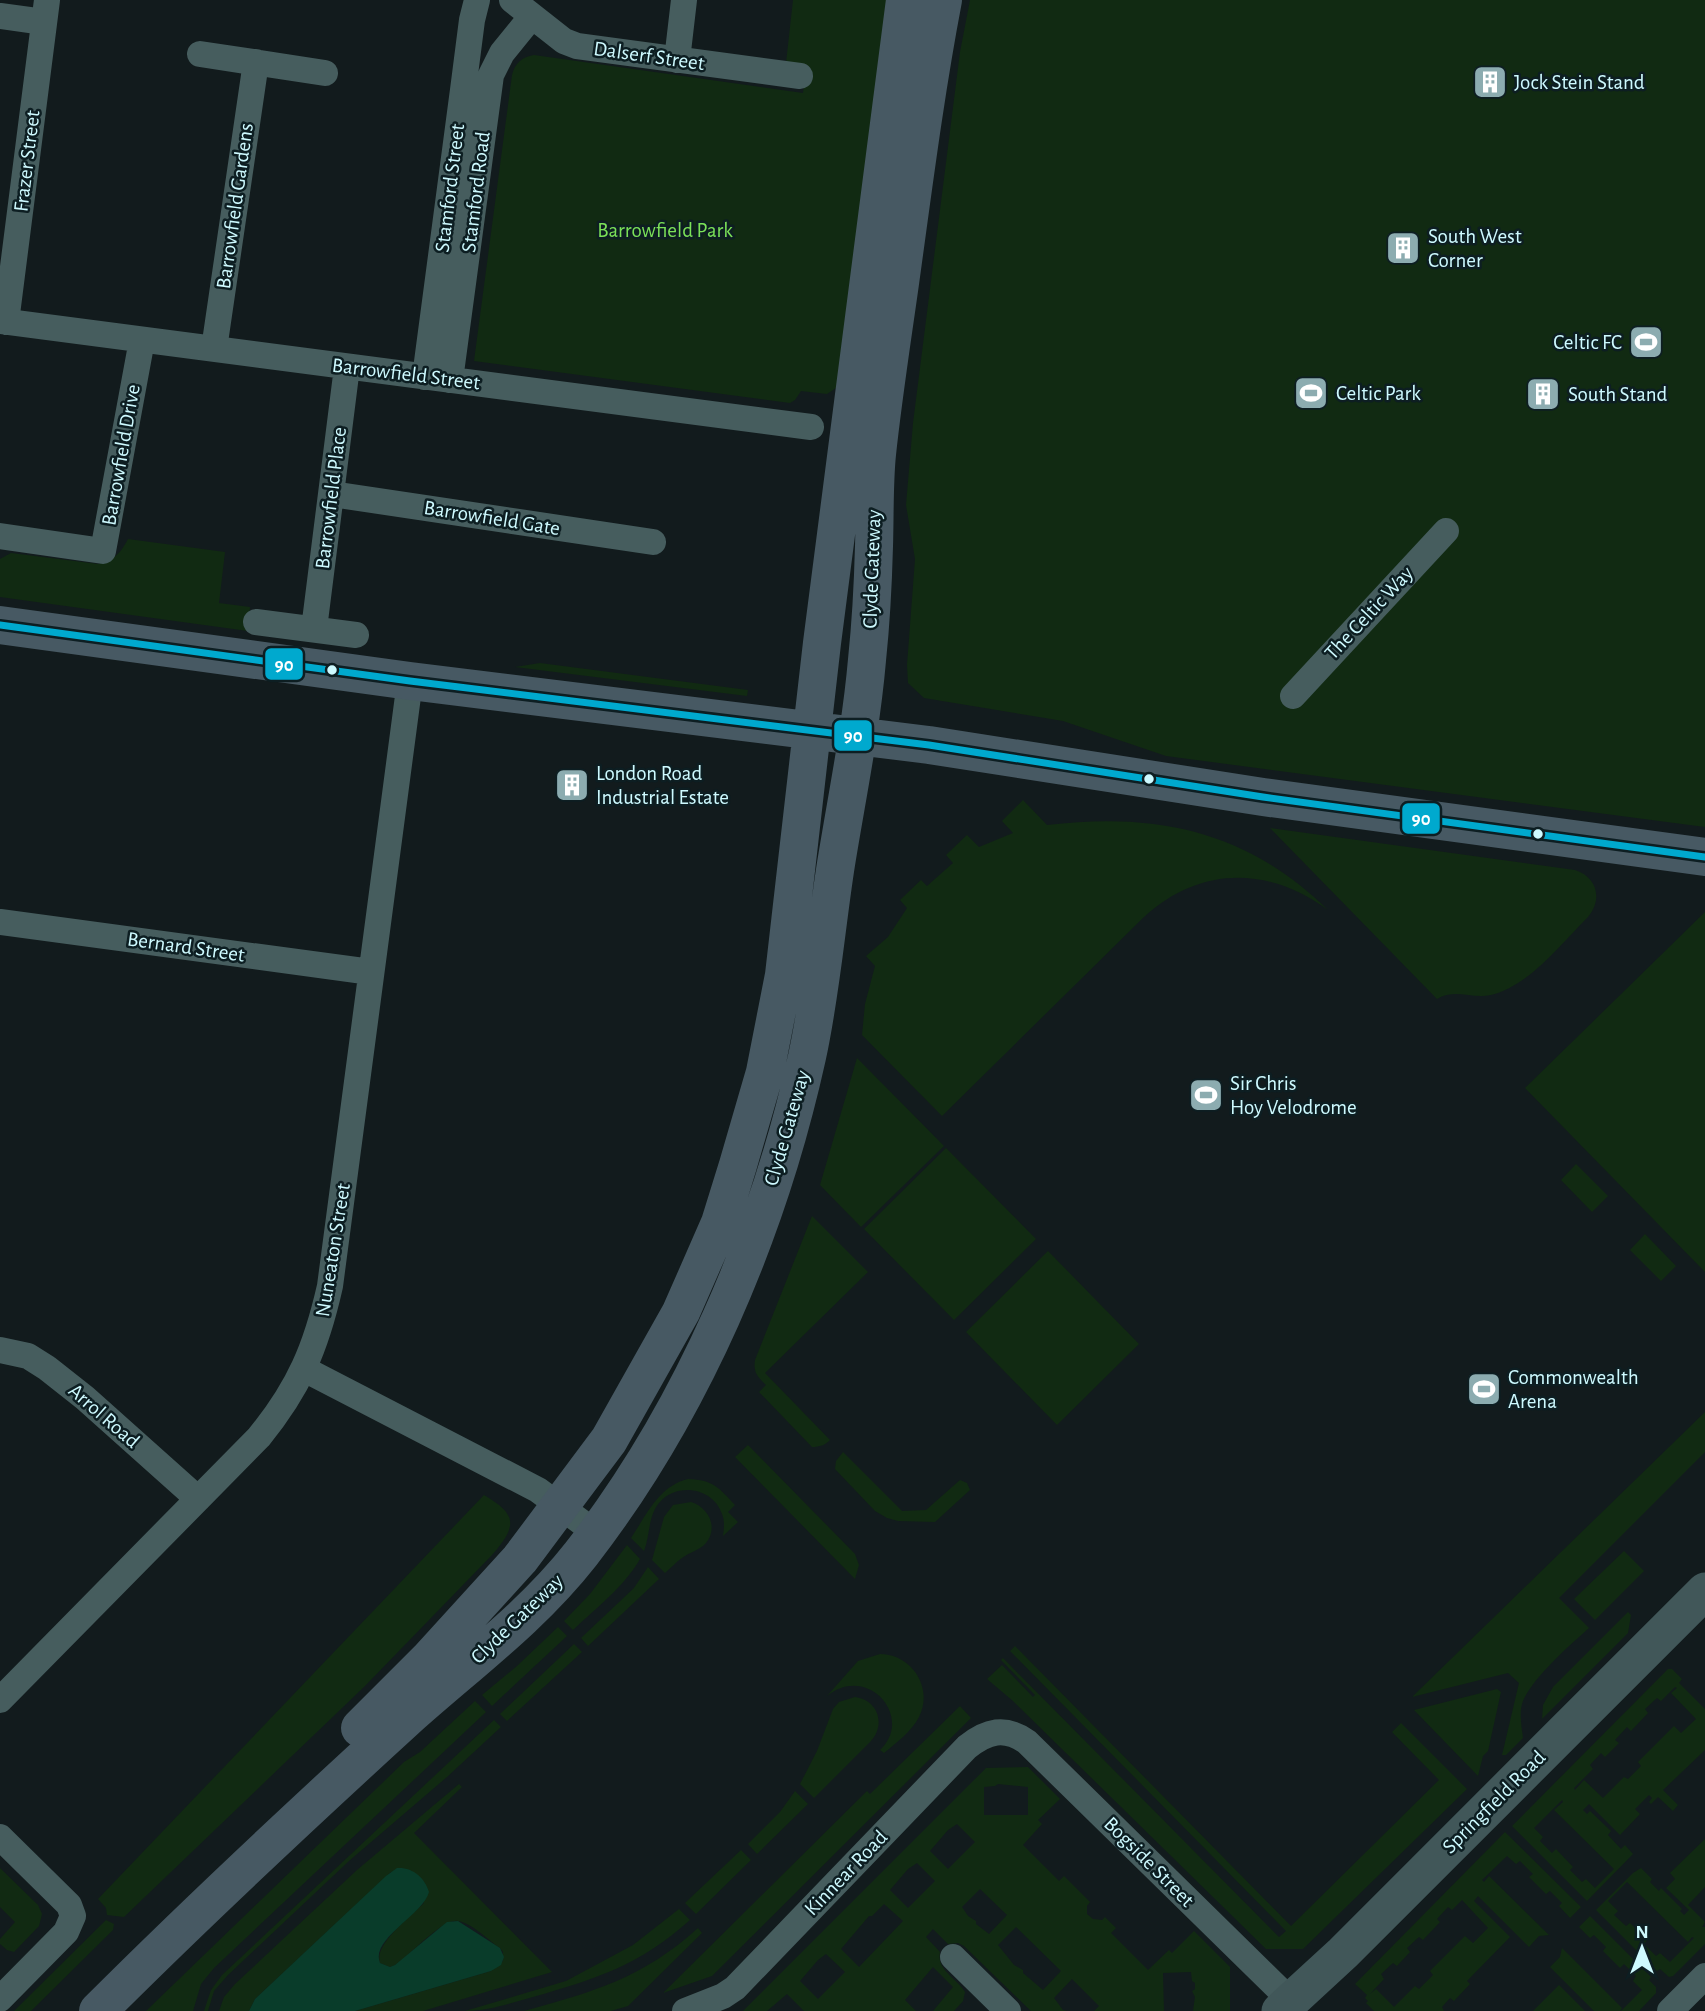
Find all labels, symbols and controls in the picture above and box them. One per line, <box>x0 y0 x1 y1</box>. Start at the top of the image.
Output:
street label: Dalserf Street <box>592 38 706 74</box>
building icon: Jock Stein Stand <box>1471 63 1509 101</box>
place label: Jock Stein Stand <box>1514 72 1645 93</box>
street label: Frazer Street <box>10 109 44 213</box>
street label: Barrowfield Gardens <box>213 122 257 290</box>
street label: Stamford Street <box>432 122 468 253</box>
street label: Stamford Road <box>458 130 494 254</box>
park label: Barrowfield Park <box>597 220 733 241</box>
place label: South West Corner <box>1428 226 1522 271</box>
building icon: South West Corner <box>1384 229 1422 267</box>
sports icon: Celtic FC <box>1627 323 1665 361</box>
place label: Celtic FC <box>1553 332 1622 353</box>
street label: Barrowfield Street <box>331 355 481 394</box>
sports icon: Celtic Park <box>1292 374 1330 412</box>
building icon: South Stand <box>1524 375 1562 413</box>
street label: Barrowfield Drive <box>98 383 144 527</box>
place label: Celtic Park <box>1336 383 1421 404</box>
place label: South Stand <box>1568 384 1668 405</box>
street label: Barrowfield Place <box>312 426 350 570</box>
street label: Barrowfield Gate <box>422 497 562 539</box>
street label: Clyde Gateway <box>859 509 885 629</box>
street label: The Celtic Way <box>1321 562 1417 664</box>
line badge: 90 <box>264 647 304 681</box>
text: 90 <box>274 656 294 675</box>
unlabelled marker <box>325 663 339 677</box>
line badge: 90 <box>833 719 873 752</box>
text: 90 <box>843 727 863 746</box>
place label: London Road Industrial Estate <box>596 763 729 808</box>
building icon: London Road Industrial Estate <box>553 766 591 804</box>
unlabelled marker <box>1142 772 1156 786</box>
line badge: 90 <box>1401 802 1441 835</box>
text: 90 <box>1411 810 1431 829</box>
unlabelled marker <box>1531 827 1545 841</box>
street label: Bernard Street <box>126 928 246 966</box>
street label: Clyde Gateway <box>760 1068 814 1188</box>
place label: Sir Chris Hoy Velodrome <box>1230 1073 1357 1118</box>
sports icon: Sir Chris Hoy Velodrome <box>1187 1076 1225 1114</box>
street label: Nuneaton Street <box>312 1181 354 1318</box>
place label: Commonwealth Arena <box>1508 1367 1639 1412</box>
sports icon: Commonwealth Arena <box>1465 1370 1503 1408</box>
street label: Arrol Road <box>65 1380 144 1452</box>
street label: Clyde Gateway <box>467 1570 567 1668</box>
street label: Springfield Road <box>1439 1746 1550 1857</box>
street label: Bogside Street <box>1100 1813 1198 1911</box>
street label: Kinnear Road <box>801 1826 892 1920</box>
north arrow <box>1607 1913 1677 1983</box>
text: N <box>1635 1923 1649 1942</box>

